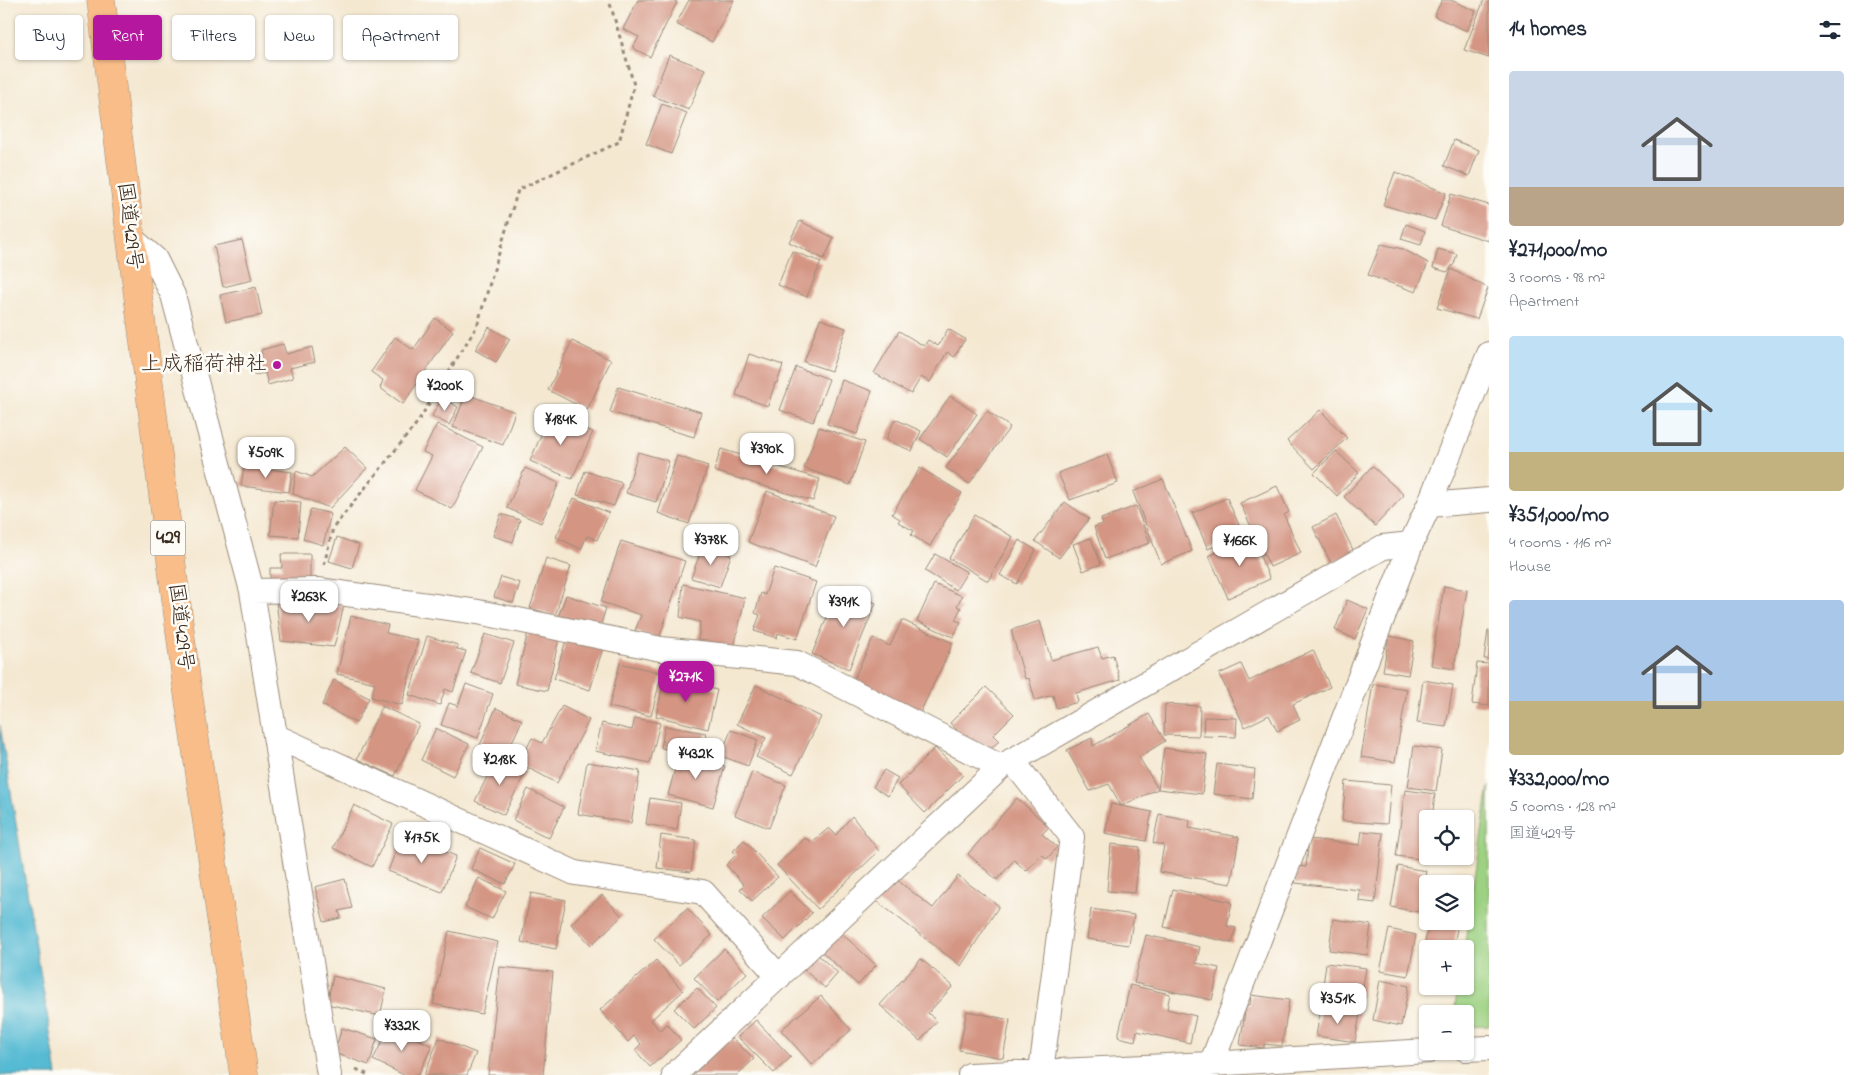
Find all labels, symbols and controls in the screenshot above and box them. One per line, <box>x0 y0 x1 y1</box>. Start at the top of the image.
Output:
chip: Buy <box>15 15 83 60</box>
chip: Rent <box>93 15 162 60</box>
chip: Filters <box>172 15 255 60</box>
chip: New <box>265 15 333 60</box>
chip: Apartment <box>343 15 458 60</box>
text: 14 homes <box>1509 15 1587 45</box>
icon: filters <box>1816 16 1844 44</box>
icon: home <box>1632 104 1722 194</box>
street label: 国道429号 <box>109 180 149 272</box>
text: ¥271,000/mo <box>1509 236 1608 266</box>
text: 3 rooms · 98 m² <box>1509 266 1605 290</box>
text: Apartment <box>1509 290 1579 314</box>
place label: 上成稲荷神社 <box>141 350 267 380</box>
marker: 上成稲荷神社 <box>271 359 283 371</box>
icon: home <box>1632 369 1722 459</box>
pin: ¥200K <box>410 370 480 412</box>
text: ¥200K <box>427 374 463 398</box>
pin: ¥184K <box>526 404 596 446</box>
text: ¥184K <box>545 408 577 432</box>
pin: ¥390K <box>732 432 802 475</box>
pin: ¥509K <box>231 436 301 479</box>
text: ¥390K <box>751 437 783 461</box>
text: ¥509K <box>249 441 283 465</box>
text: ¥351,000/mo <box>1509 501 1609 531</box>
road number: 429 <box>150 520 186 556</box>
pin: ¥378K <box>676 524 746 566</box>
pin: ¥166K <box>1205 524 1275 567</box>
text: ¥378K <box>694 528 728 552</box>
text: ¥166K <box>1223 529 1257 553</box>
text: 4 rooms · 116 m² <box>1509 531 1612 555</box>
text: House <box>1509 555 1551 579</box>
pin: ¥263K <box>274 580 344 623</box>
street label: 国道429号 <box>160 581 200 673</box>
text: ¥263K <box>291 585 327 609</box>
pin: ¥391K <box>809 586 879 628</box>
text: ¥391K <box>829 590 859 614</box>
icon: home <box>1632 632 1722 722</box>
pin: ¥271K <box>651 660 721 703</box>
text: ¥271K <box>669 665 703 689</box>
pin: ¥432K <box>661 738 731 780</box>
text: ¥432K <box>678 742 714 766</box>
pin: ¥218K <box>465 744 535 786</box>
text: ¥218K <box>483 748 517 772</box>
text: ¥332,000/mo <box>1509 765 1610 795</box>
text: 5 rooms · 128 m² <box>1509 795 1616 819</box>
map controls <box>1419 810 1474 1060</box>
button: locate <box>1419 810 1474 865</box>
pin: ¥175K <box>387 822 457 864</box>
text: 国道429号 <box>1509 822 1576 846</box>
text: ¥175K <box>405 826 439 850</box>
button: layers <box>1419 875 1474 930</box>
button: + <box>1419 940 1474 995</box>
pin: ¥351K <box>1303 982 1373 1025</box>
text: ¥351K <box>1321 987 1355 1011</box>
button: − <box>1419 1005 1474 1060</box>
pin: ¥332K <box>367 1010 437 1052</box>
text: ¥332K <box>384 1014 420 1038</box>

